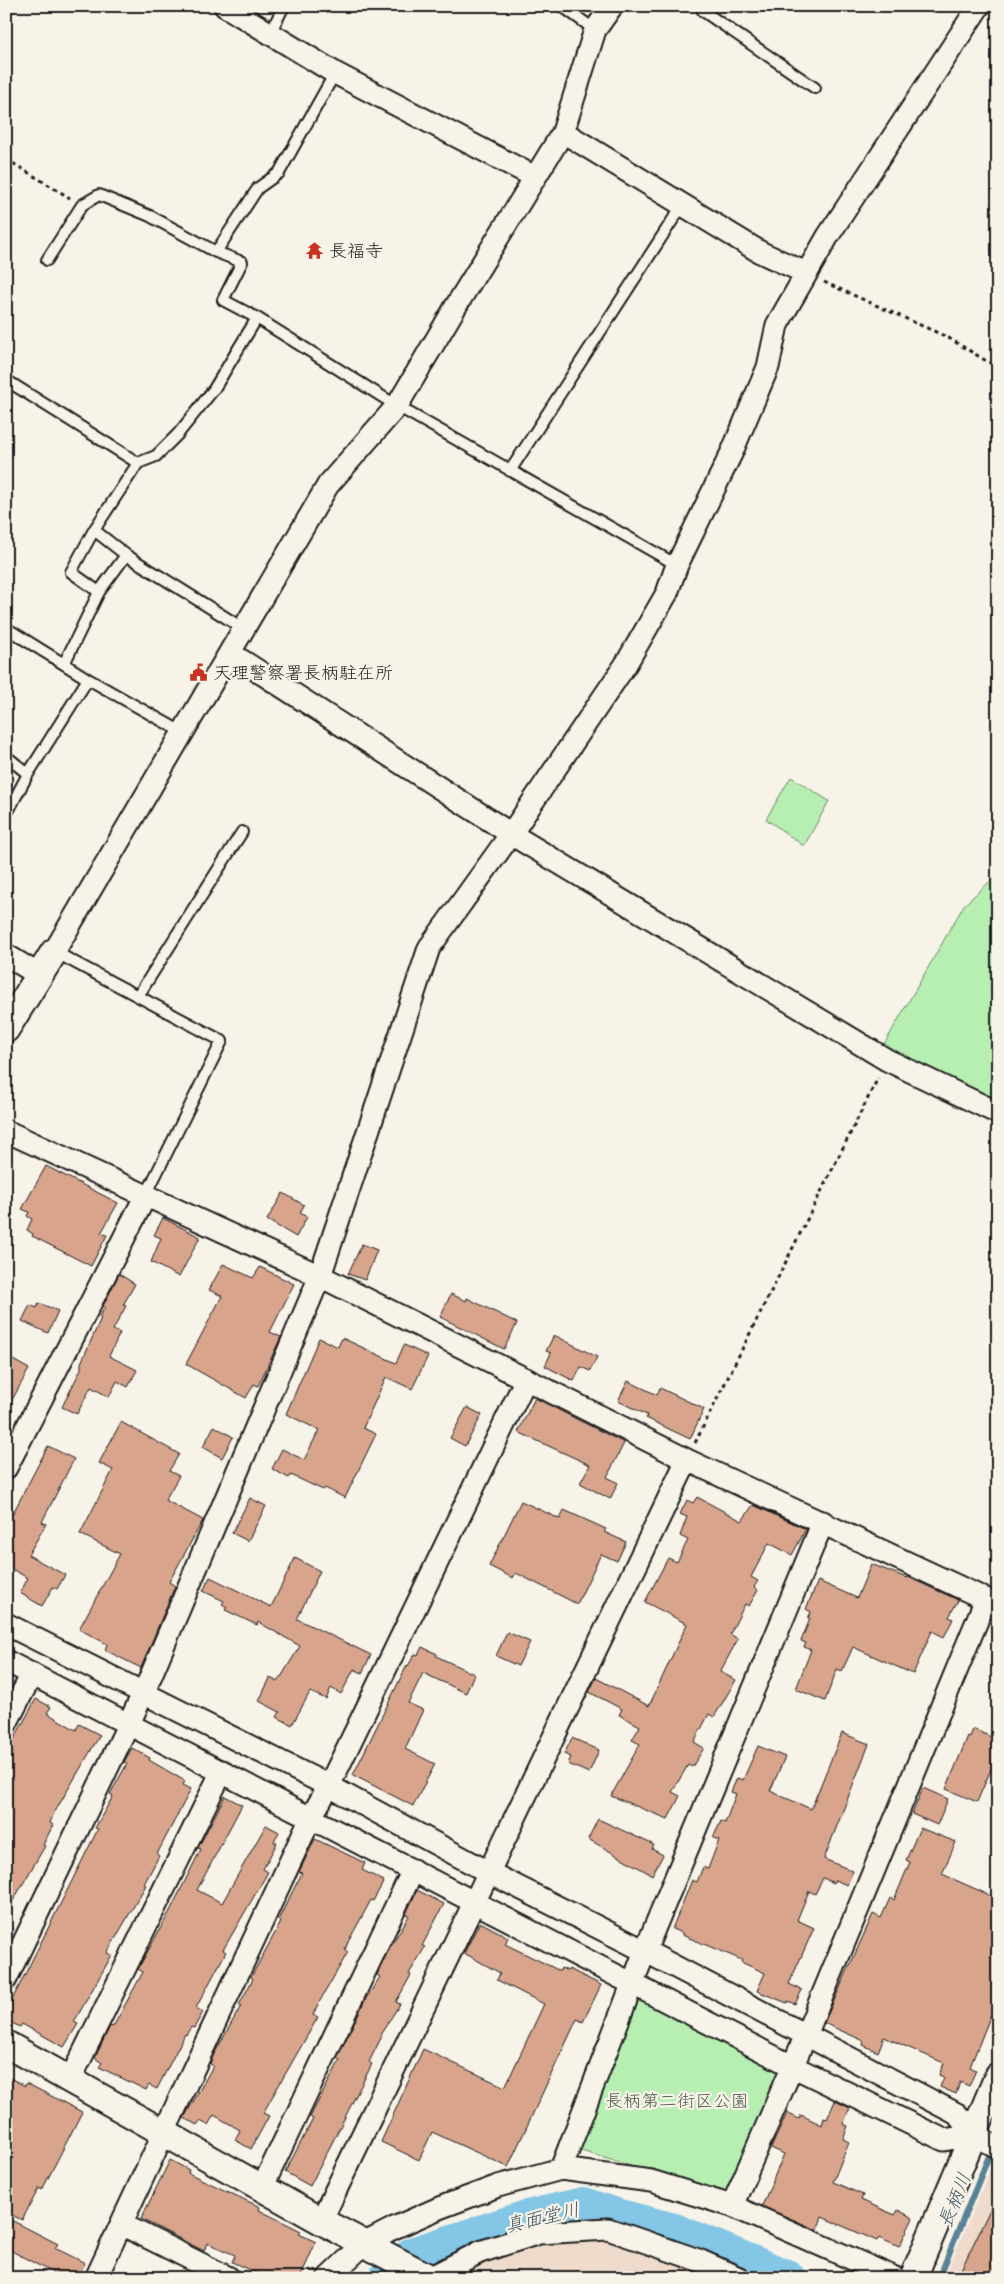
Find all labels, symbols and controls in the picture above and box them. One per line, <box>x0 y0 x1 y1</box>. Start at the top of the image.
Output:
place label: 長福寺 <box>329 235 383 267</box>
temple icon: 長福寺 <box>305 241 325 261</box>
place label: 天理警察署長柄駐在所 <box>213 657 393 689</box>
public building icon: 天理警察署長柄駐在所 <box>189 663 209 683</box>
park label: 長柄第二街区公園 <box>605 2085 749 2117</box>
water label: 長柄川 <box>928 2168 980 2233</box>
water label: 真面堂川 <box>501 2193 583 2242</box>

